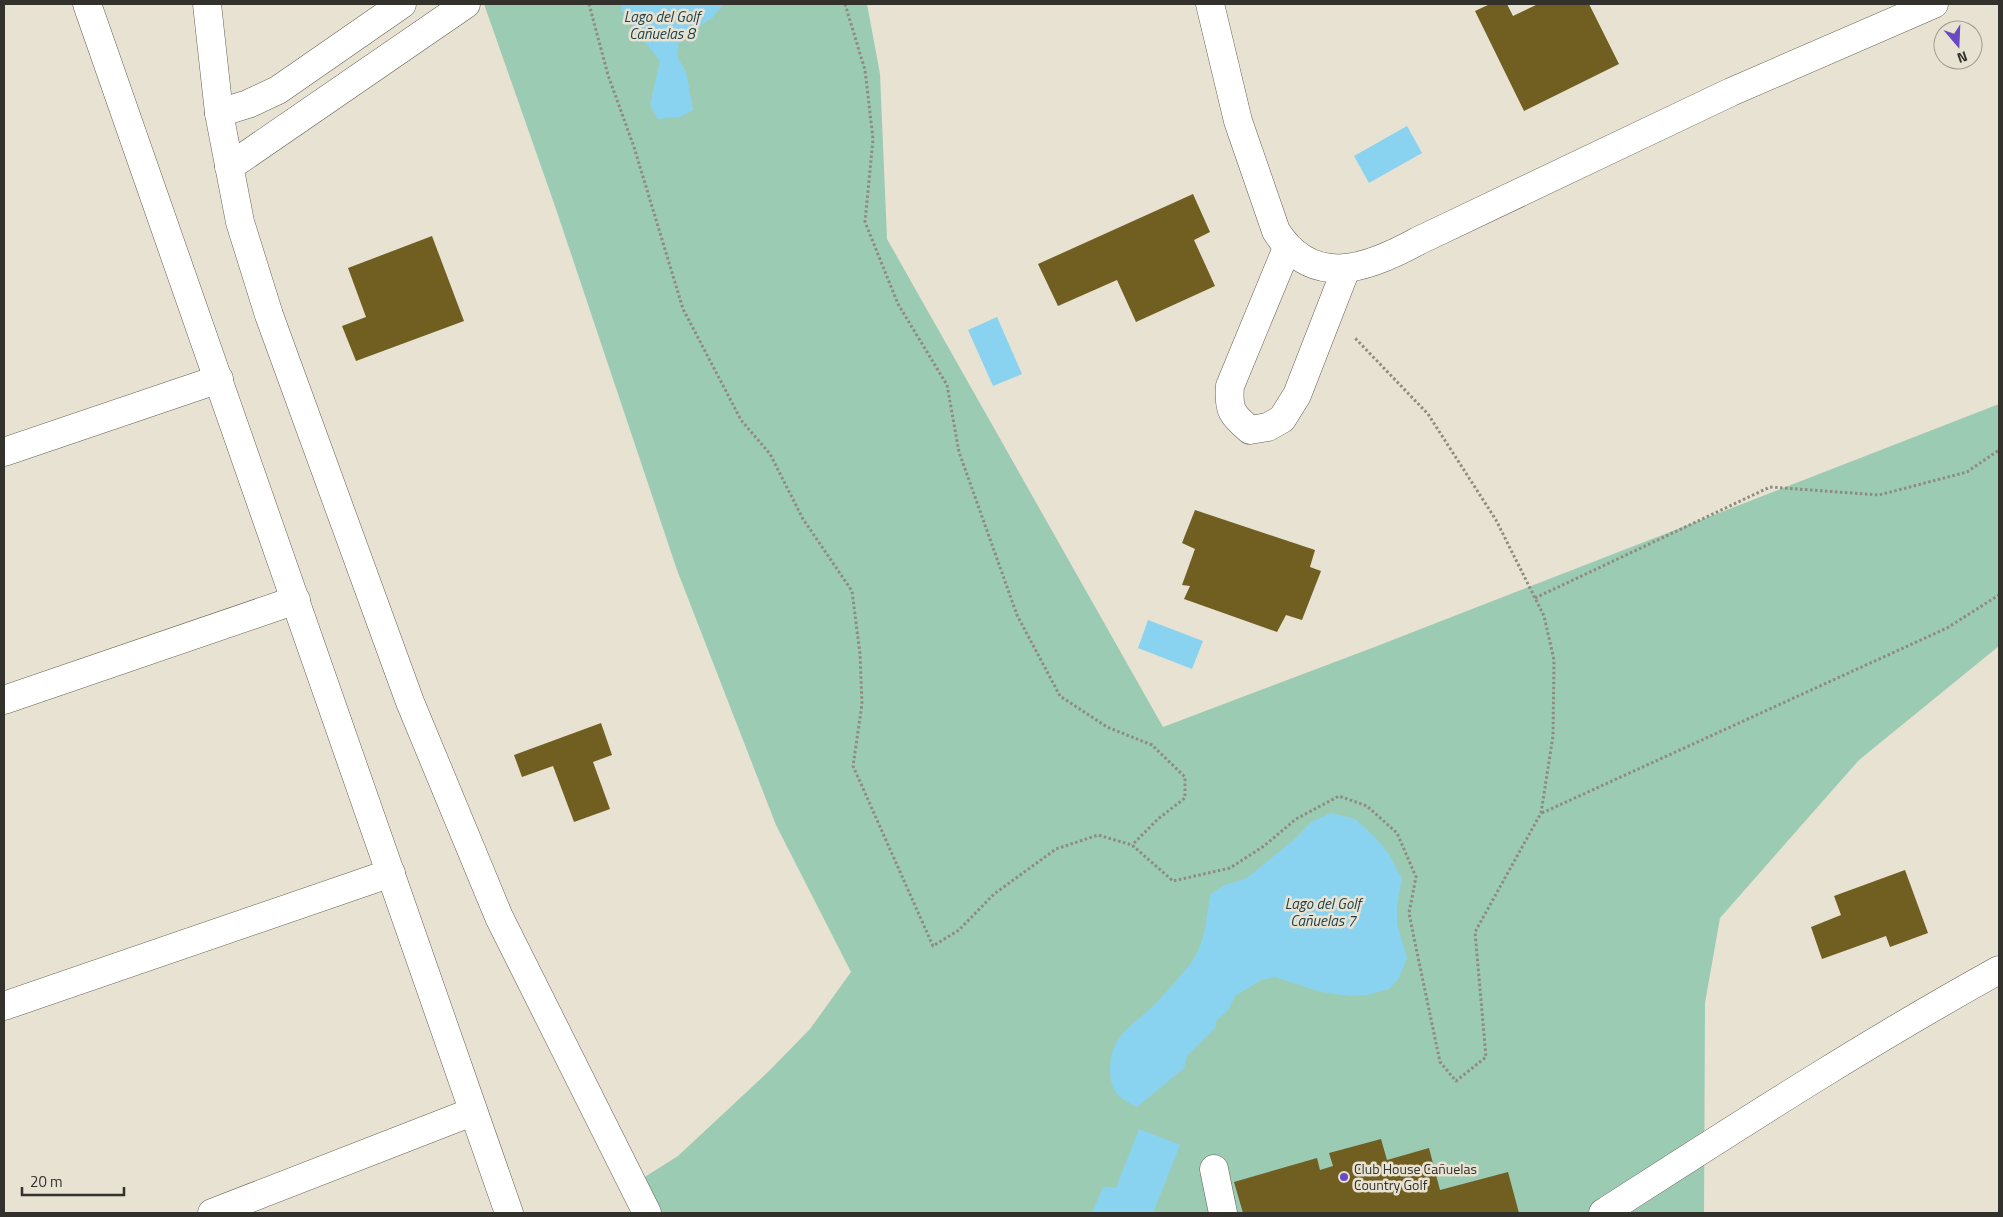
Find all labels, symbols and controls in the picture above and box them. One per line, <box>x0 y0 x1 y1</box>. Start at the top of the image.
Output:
water label: Lago del Golf Cañuelas 8 <box>624 5 703 45</box>
north arrow <box>1933 20 1983 70</box>
text: N <box>1954 46 1970 69</box>
water label: Lago del Golf Cañuelas 7 <box>1285 892 1364 932</box>
place label: Club House Cañuelas Country Golf <box>1354 1158 1477 1195</box>
scale bar <box>22 1164 125 1196</box>
text: 20 m <box>30 1170 63 1193</box>
marker: Club House Cañuelas Country Golf <box>1338 1171 1350 1183</box>

